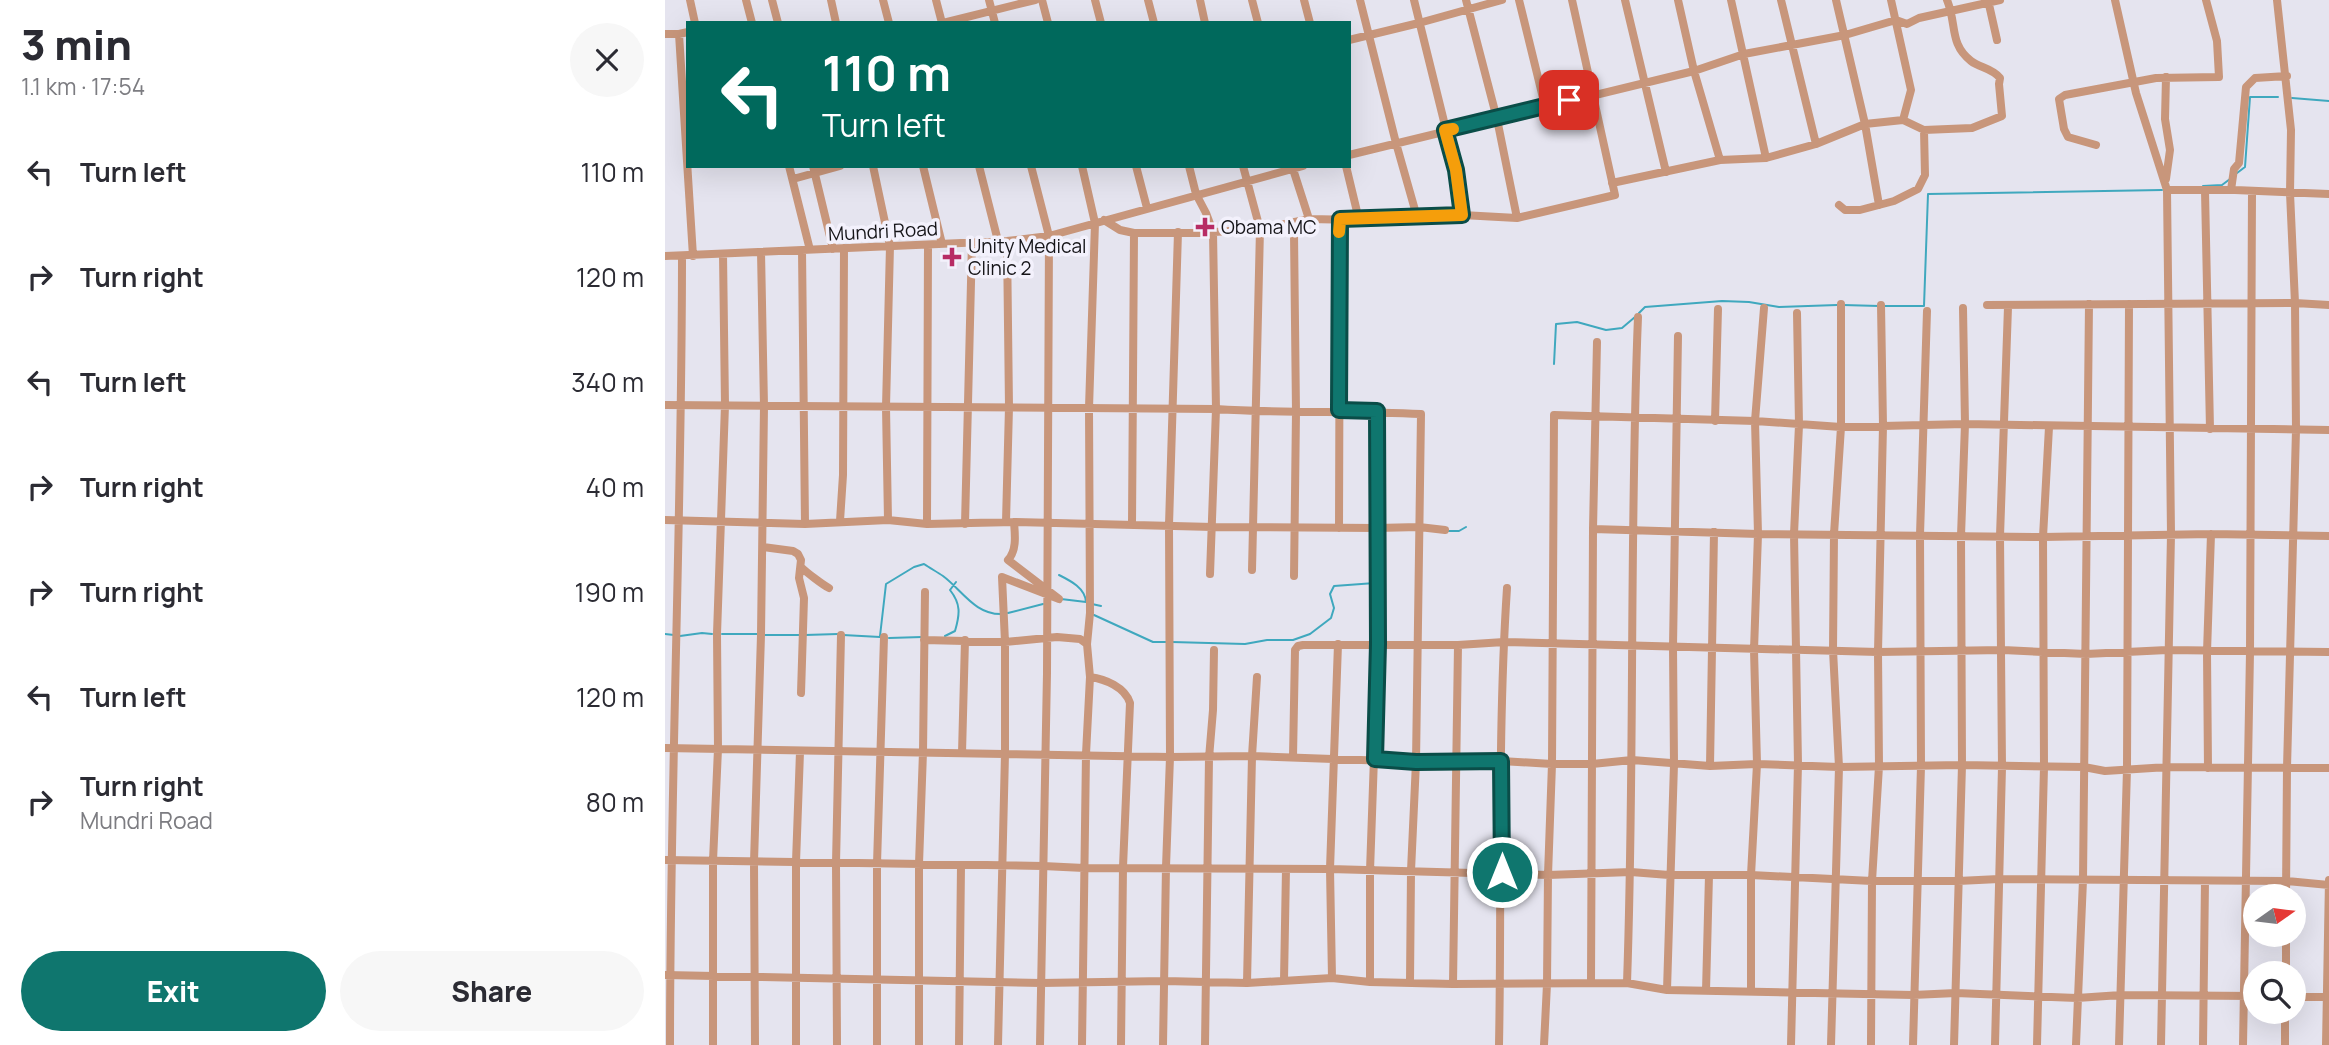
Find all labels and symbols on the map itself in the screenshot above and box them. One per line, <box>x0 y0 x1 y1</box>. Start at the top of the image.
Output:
pin <box>1539 70 1599 130</box>
place label: Obama MC <box>1221 214 1317 240</box>
street label: Mundri Road <box>827 215 939 247</box>
marker: Obama MC <box>1195 217 1215 237</box>
place label: Unity Medical Clinic 2 <box>968 233 1086 281</box>
marker: Unity Medical Clinic 2 <box>942 247 962 267</box>
position arrow <box>1465 835 1539 909</box>
north arrow <box>2243 884 2307 947</box>

